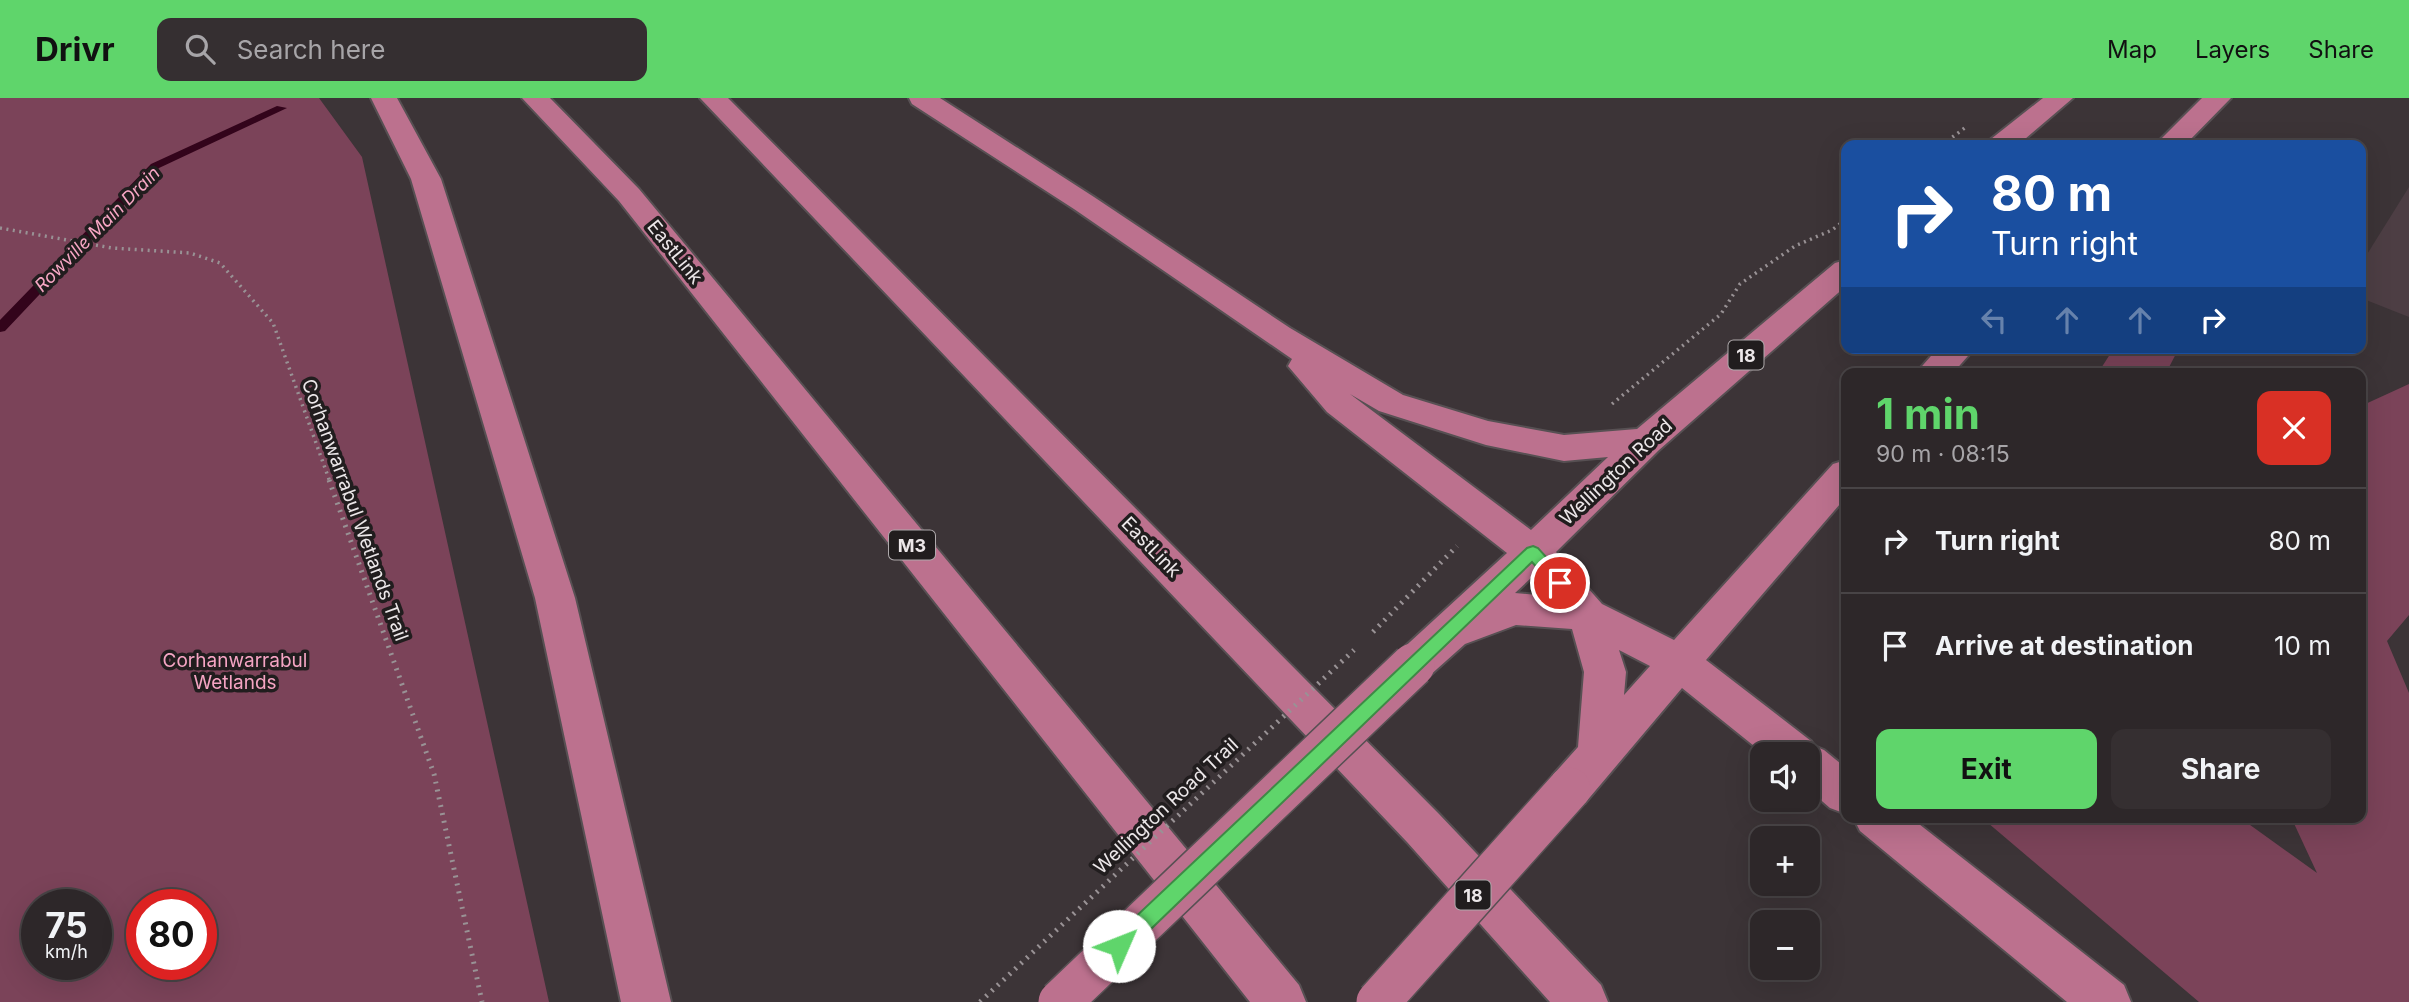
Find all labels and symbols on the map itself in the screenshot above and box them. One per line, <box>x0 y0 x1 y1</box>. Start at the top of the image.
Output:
water label: Rowville Main Drain <box>30 162 164 296</box>
street label: EastLink <box>642 215 708 289</box>
road number: 18 <box>1728 341 1764 370</box>
street label: Corhanwarrabul Wetlands Trail <box>297 376 413 644</box>
street label: Wellington Road <box>1555 414 1677 530</box>
street label: EastLink <box>1117 512 1186 582</box>
road number: M3 <box>889 530 935 560</box>
pin <box>1530 553 1590 613</box>
park label: Corhanwarrabul Wetlands <box>163 649 307 694</box>
street label: Wellington Road Trail <box>1089 733 1243 879</box>
road number: 18 <box>1456 880 1490 910</box>
speed limit sign: 80 <box>126 889 217 980</box>
position arrow <box>1082 909 1156 983</box>

